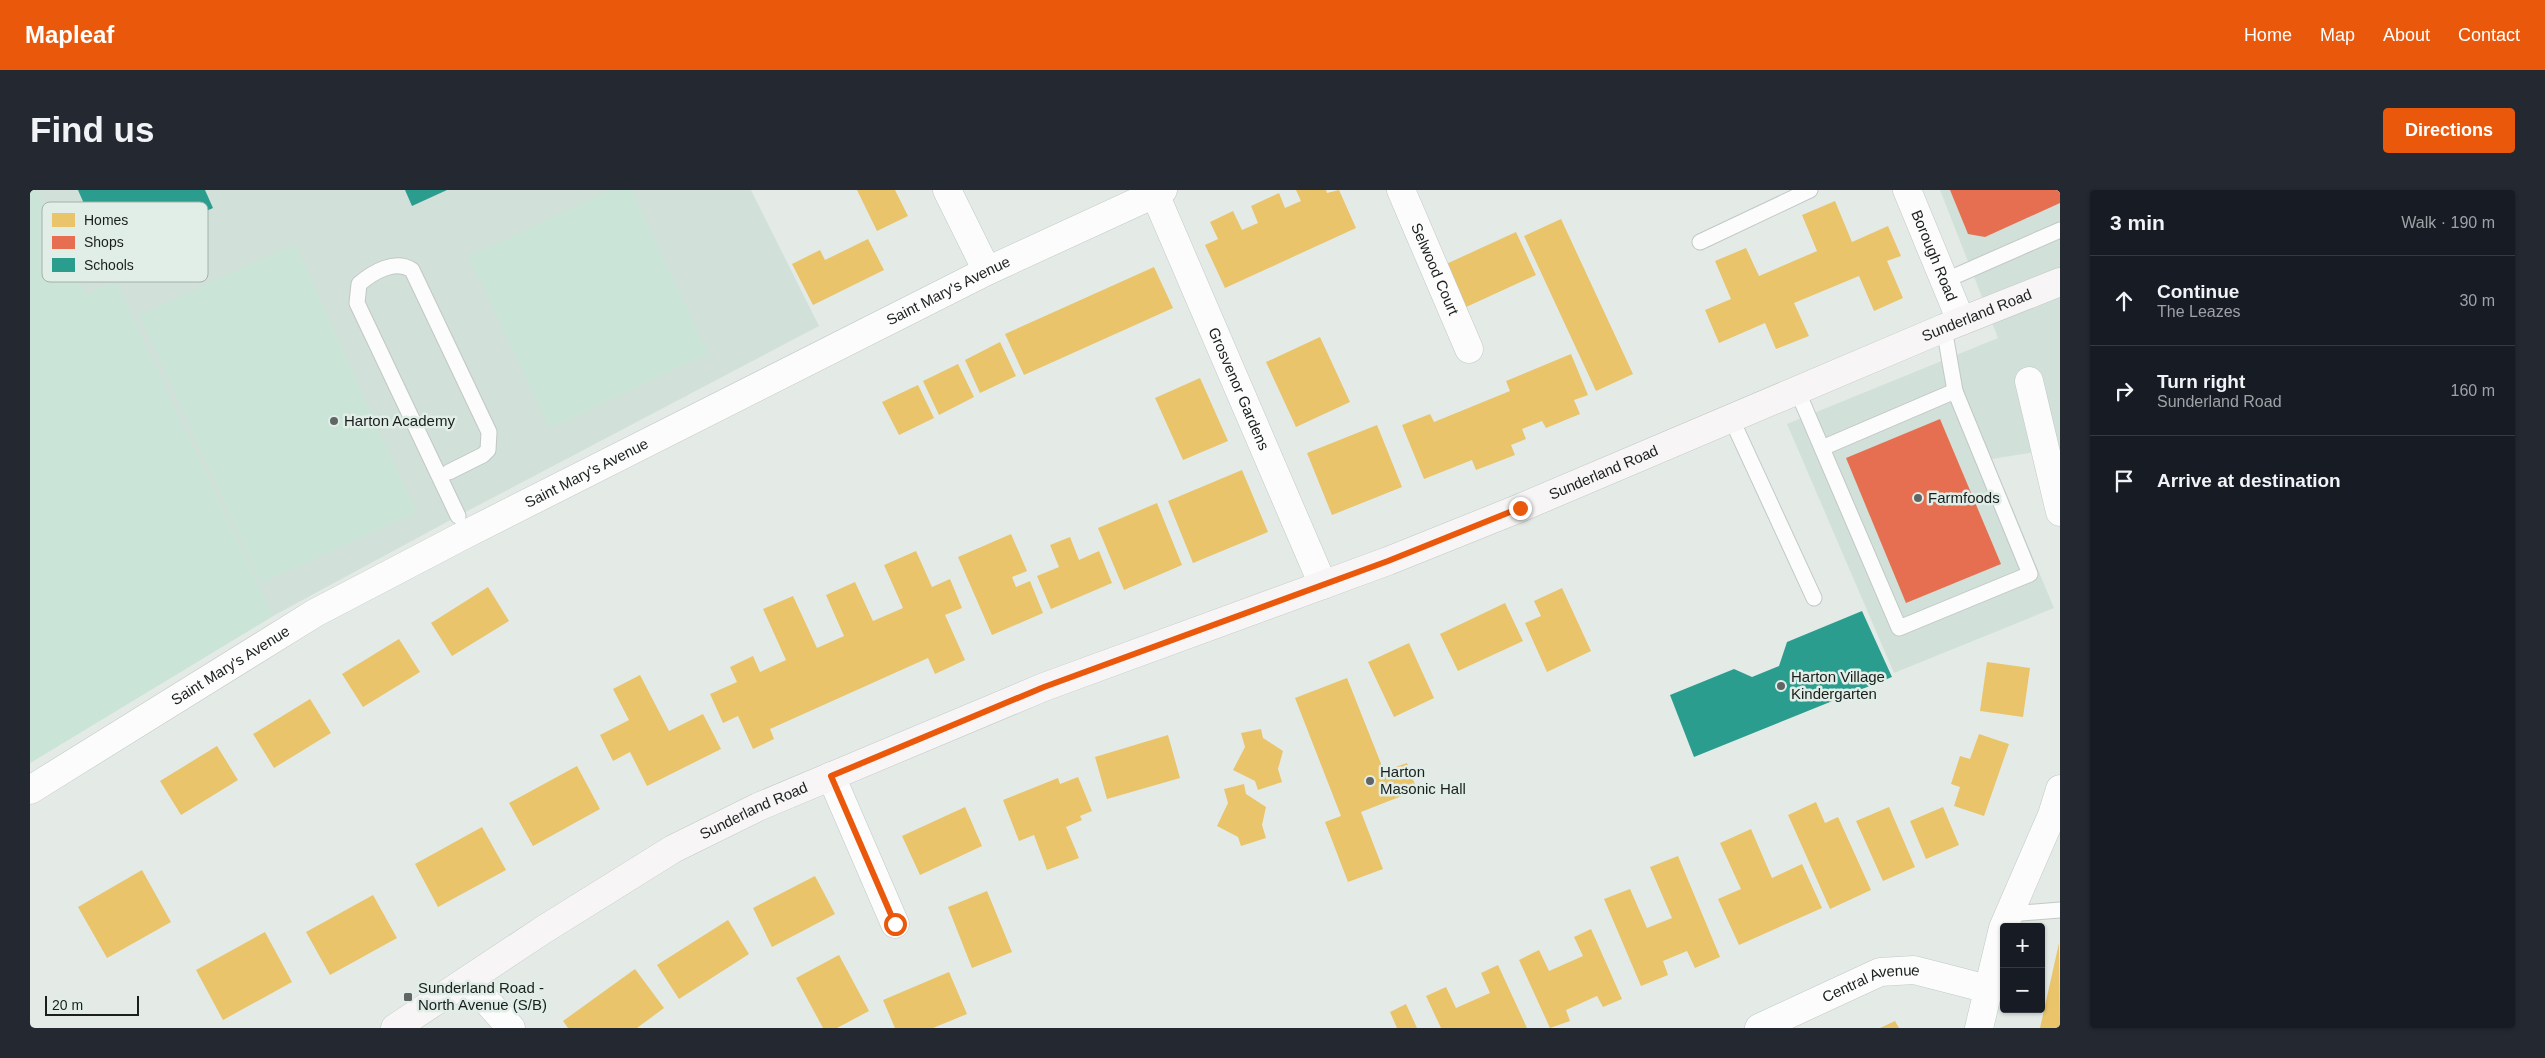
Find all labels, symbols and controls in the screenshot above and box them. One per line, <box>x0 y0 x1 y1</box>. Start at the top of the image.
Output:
text: Mapleaf <box>25 21 114 48</box>
text: Home <box>2244 25 2292 45</box>
text: Map <box>2320 25 2355 45</box>
text: About <box>2383 25 2430 45</box>
text: Contact <box>2458 25 2520 45</box>
button: Directions <box>2383 108 2515 153</box>
text: Find us <box>30 110 154 149</box>
legend <box>42 202 208 282</box>
street label: Borough Road <box>1908 207 1961 303</box>
text: 3 min <box>2110 211 2165 234</box>
text: Homes <box>84 212 128 228</box>
text: Walk · 190 m <box>2401 214 2495 231</box>
street label: Selwood Court <box>1408 220 1463 318</box>
text: Shops <box>84 234 124 250</box>
street label: Saint Mary's Avenue <box>883 253 1013 328</box>
text: Schools <box>84 257 134 273</box>
text: Continue <box>2157 281 2239 302</box>
street label: Sunderland Road <box>1919 285 2034 344</box>
icon: ahead <box>2110 287 2138 315</box>
text: 30 m <box>2459 292 2495 309</box>
text: The Leazes <box>2157 303 2241 320</box>
street label: Grosvenor Gardens <box>1205 325 1273 452</box>
text: Turn right <box>2157 371 2245 392</box>
icon: right <box>2110 377 2138 405</box>
text: 160 m <box>2451 382 2495 399</box>
text: Sunderland Road <box>2157 393 2282 410</box>
place label: Harton Academy <box>344 412 455 429</box>
marker: Harton Academy <box>328 415 340 427</box>
street label: Saint Mary's Avenue <box>522 434 651 511</box>
street label: Sunderland Road <box>1546 441 1660 503</box>
icon: arrive <box>2110 467 2138 495</box>
text: Arrive at destination <box>2157 470 2341 491</box>
place label: Farmfoods <box>1928 489 2000 506</box>
marker: Farmfoods <box>1912 492 1924 504</box>
route end <box>1509 497 1532 520</box>
street label: Saint Mary's Avenue <box>168 622 292 708</box>
place label: Harton Village Kindergarten <box>1791 668 1885 702</box>
marker: Harton Village Kindergarten <box>1775 680 1787 692</box>
place label: Harton Masonic Hall <box>1380 763 1466 797</box>
marker: Harton Masonic Hall <box>1364 775 1376 787</box>
street label: Sunderland Road <box>697 778 810 842</box>
route start <box>884 913 907 936</box>
map controls <box>2000 923 2045 1013</box>
button: + <box>2000 923 2045 968</box>
street label: Central Avenue <box>1819 961 1922 1006</box>
button: − <box>2000 968 2045 1013</box>
place label: Sunderland Road - North Avenue (S/B) <box>418 979 547 1013</box>
marker: Sunderland Road - North Avenue (S/B) <box>402 991 414 1003</box>
scale bar <box>45 993 139 1016</box>
text: 20 m <box>52 997 83 1013</box>

